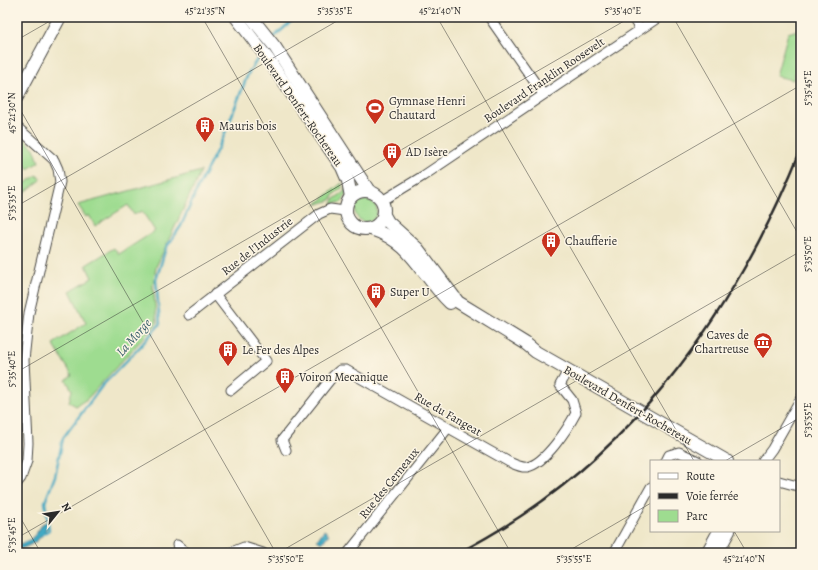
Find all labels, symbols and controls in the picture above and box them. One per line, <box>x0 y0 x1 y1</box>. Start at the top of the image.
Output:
text: 45°21'35"N <box>185 4 225 17</box>
text: 5°35'35"E <box>318 4 353 17</box>
text: 45°21'40"N <box>419 4 461 17</box>
text: 5°35'40"E <box>605 4 641 17</box>
street label: Boulevard Franklin Roosevelt <box>481 34 607 126</box>
street label: Boulevard Denfert-Rochereau <box>250 41 347 170</box>
text: 5°35'45"E <box>801 70 814 106</box>
text: 45°21'30"N <box>5 92 18 134</box>
place label: Gymnase Henri Chautard <box>389 93 466 123</box>
sports icon: Gymnase Henri Chautard <box>364 97 386 125</box>
building icon: Mauris bois <box>194 115 216 143</box>
place label: Mauris bois <box>219 118 277 134</box>
building icon: AD Isère <box>381 141 403 169</box>
place label: AD Isère <box>405 144 448 160</box>
text: 5°35'35"E <box>5 185 18 220</box>
street label: Rue de l'Industrie <box>218 213 296 279</box>
building icon: Chaufferie <box>540 230 562 258</box>
place label: Chaufferie <box>565 233 617 249</box>
text: 5°35'50"E <box>801 236 814 272</box>
building icon: Super U <box>365 281 387 309</box>
place label: Super U <box>390 284 430 300</box>
water label: La Morge <box>112 315 155 360</box>
place label: Caves de Chartreuse <box>694 327 749 357</box>
museum icon: Caves de Chartreuse <box>752 331 774 359</box>
building icon: Le Fer des Alpes <box>217 339 239 367</box>
place label: Le Fer des Alpes <box>242 342 319 358</box>
text: 5°35'40"E <box>5 351 18 387</box>
street label: Boulevard Denfert-Rochereau <box>561 362 696 449</box>
building icon: Voiron Mecanique <box>274 366 296 394</box>
place label: Voiron Mecanique <box>298 369 388 385</box>
street label: Rue du Fangeat <box>411 388 485 440</box>
text: 5°35'55"E <box>801 402 814 438</box>
street label: Rue des Cerneaux <box>355 444 423 522</box>
legend <box>650 460 780 532</box>
text: Route <box>686 468 715 484</box>
text: Voie ferrée <box>685 488 738 504</box>
north arrow <box>38 492 78 532</box>
text: N <box>58 500 75 514</box>
text: Parc <box>686 508 708 524</box>
text: 5°35'45"E <box>5 517 18 553</box>
text: 5°35'50"E <box>268 552 304 565</box>
text: 5°35'55"E <box>556 552 592 565</box>
text: 45°21'40"N <box>723 552 765 565</box>

